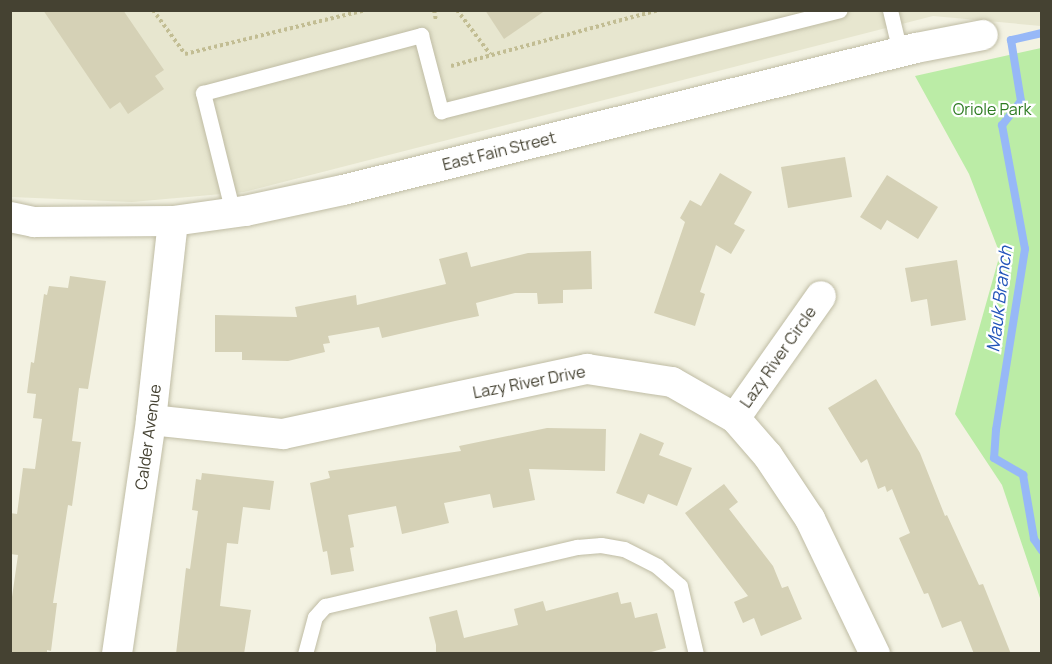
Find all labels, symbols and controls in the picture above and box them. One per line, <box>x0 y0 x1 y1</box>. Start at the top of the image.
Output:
park label: Oriole Park <box>953 99 1031 119</box>
street label: East Fain Street <box>440 128 558 174</box>
water label: Mauk Branch <box>982 245 1016 353</box>
street label: Lazy River Circle <box>736 303 820 411</box>
street label: Lazy River Drive <box>471 362 587 402</box>
street label: Calder Avenue <box>131 383 165 491</box>

